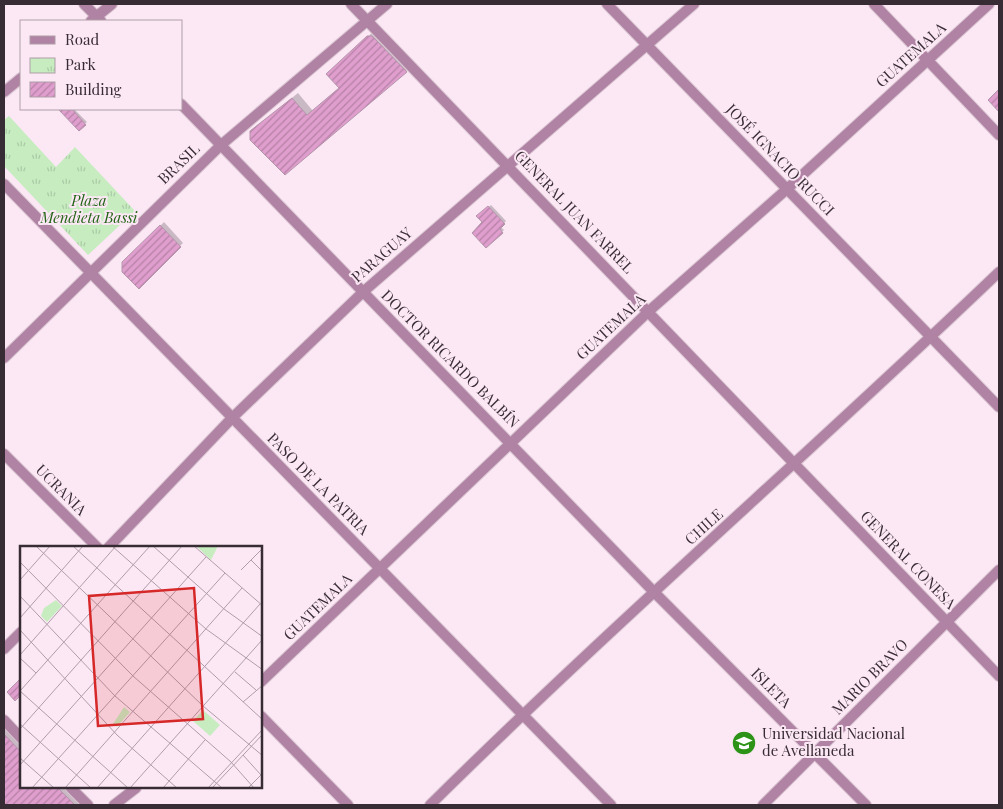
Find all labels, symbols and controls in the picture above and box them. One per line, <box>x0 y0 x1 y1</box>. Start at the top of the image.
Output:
street label: GUATEMALA <box>871 17 950 91</box>
legend <box>20 20 182 110</box>
text: Road <box>65 29 99 49</box>
text: Park <box>65 54 97 74</box>
text: Building <box>65 79 122 99</box>
street label: JOSÉ IGNACIO RUCCI <box>722 98 839 219</box>
street label: BRASIL <box>153 138 204 188</box>
street label: GENERAL JUAN FARREL <box>511 146 639 277</box>
park label: Plaza Mendieta Bassi <box>40 190 138 227</box>
street label: PARAGUAY <box>347 222 416 286</box>
street label: DOCTOR RICARDO BALBÍN <box>377 285 524 432</box>
street label: GUATEMALA <box>571 289 650 364</box>
street label: PASO DE LA PATRIA <box>263 428 374 539</box>
street label: UCRANIA <box>32 459 92 520</box>
street label: CHILE <box>680 504 727 549</box>
street label: GENERAL CONESA <box>857 506 961 613</box>
inset map <box>20 546 262 789</box>
street label: GUATEMALA <box>279 568 356 644</box>
street label: MARIO BRAVO <box>827 634 912 719</box>
street label: ISLETA <box>747 663 797 712</box>
place label: Universidad Nacional de Avellaneda <box>762 723 905 760</box>
school or university icon: Universidad Nacional de Avellaneda <box>731 730 757 756</box>

